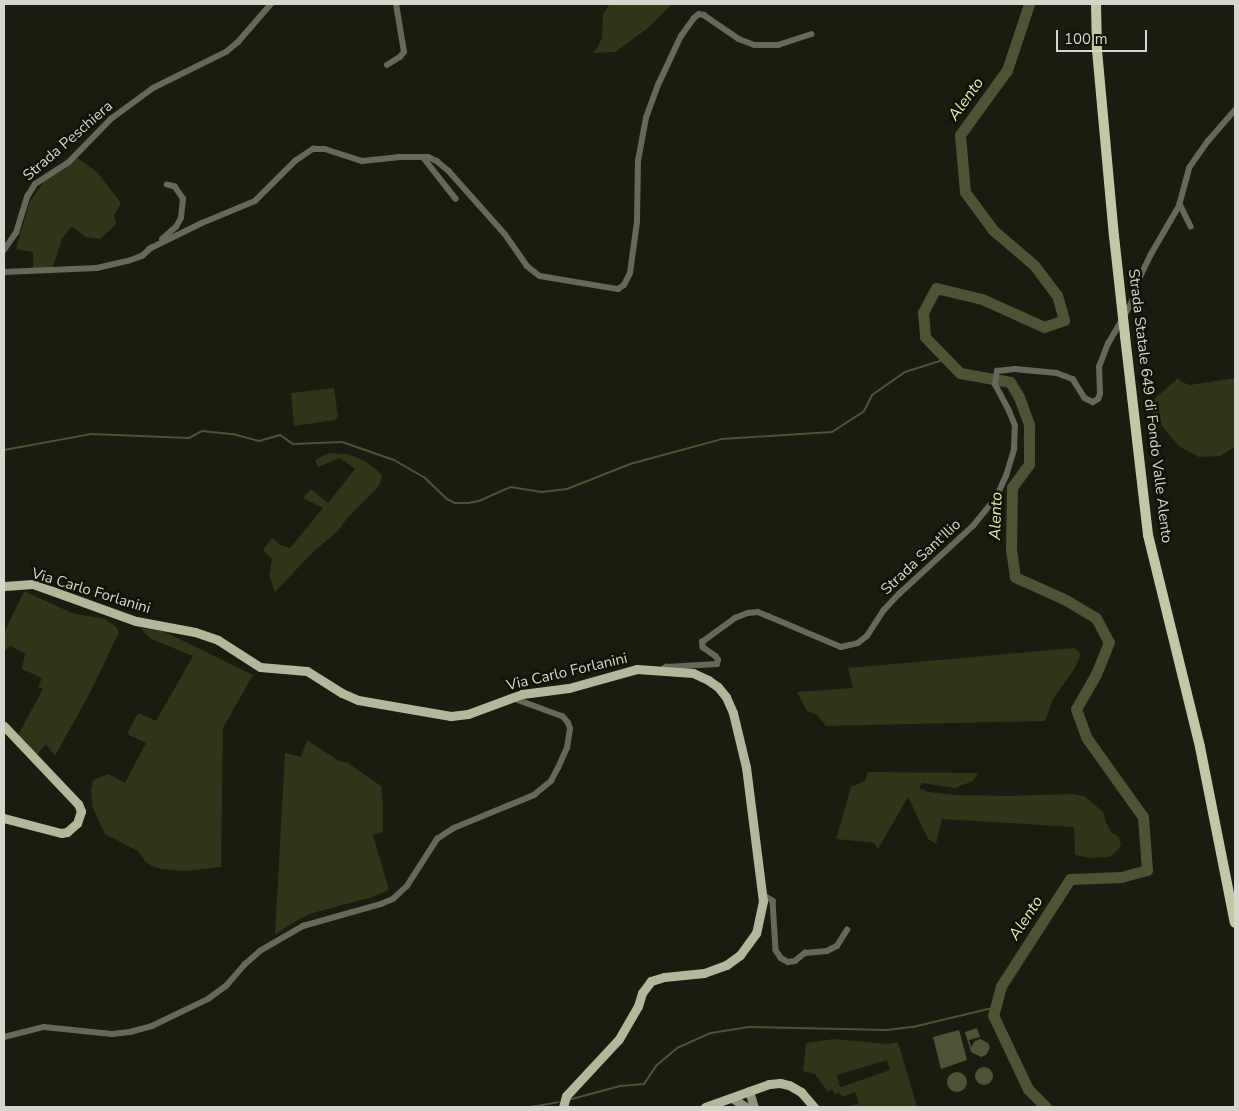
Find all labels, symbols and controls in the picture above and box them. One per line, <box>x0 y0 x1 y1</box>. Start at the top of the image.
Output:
scale bar <box>1059 20 1150 52</box>
text: 100 m <box>1064 29 1108 49</box>
water label: Alento <box>944 74 988 124</box>
street label: Strada Peschiera <box>20 97 116 185</box>
street label: Strada Statale 649 di Fondo Valle Alento <box>1124 268 1176 544</box>
water label: Alento <box>986 492 1006 540</box>
street label: Strada Sant'Ilio <box>877 515 965 599</box>
street label: Via Carlo Forlanini <box>29 564 153 618</box>
street label: Via Carlo Forlanini <box>505 649 629 695</box>
water label: Alento <box>1005 893 1047 943</box>

